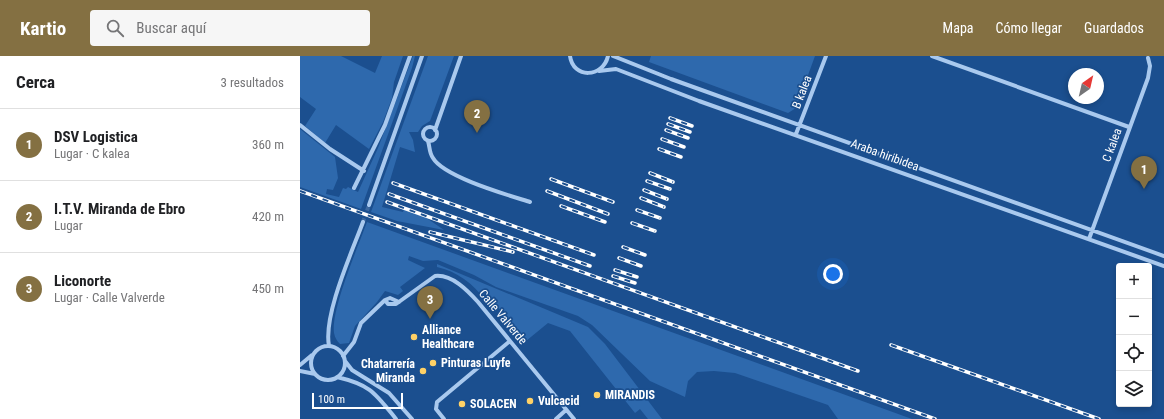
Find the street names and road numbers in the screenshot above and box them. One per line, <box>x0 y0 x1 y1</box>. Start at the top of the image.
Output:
street label: B kalea <box>789 73 815 111</box>
street label: C kalea <box>1099 126 1125 164</box>
street label: Araba hiribidea <box>849 136 921 174</box>
street label: Calle Valverde <box>476 287 530 348</box>

